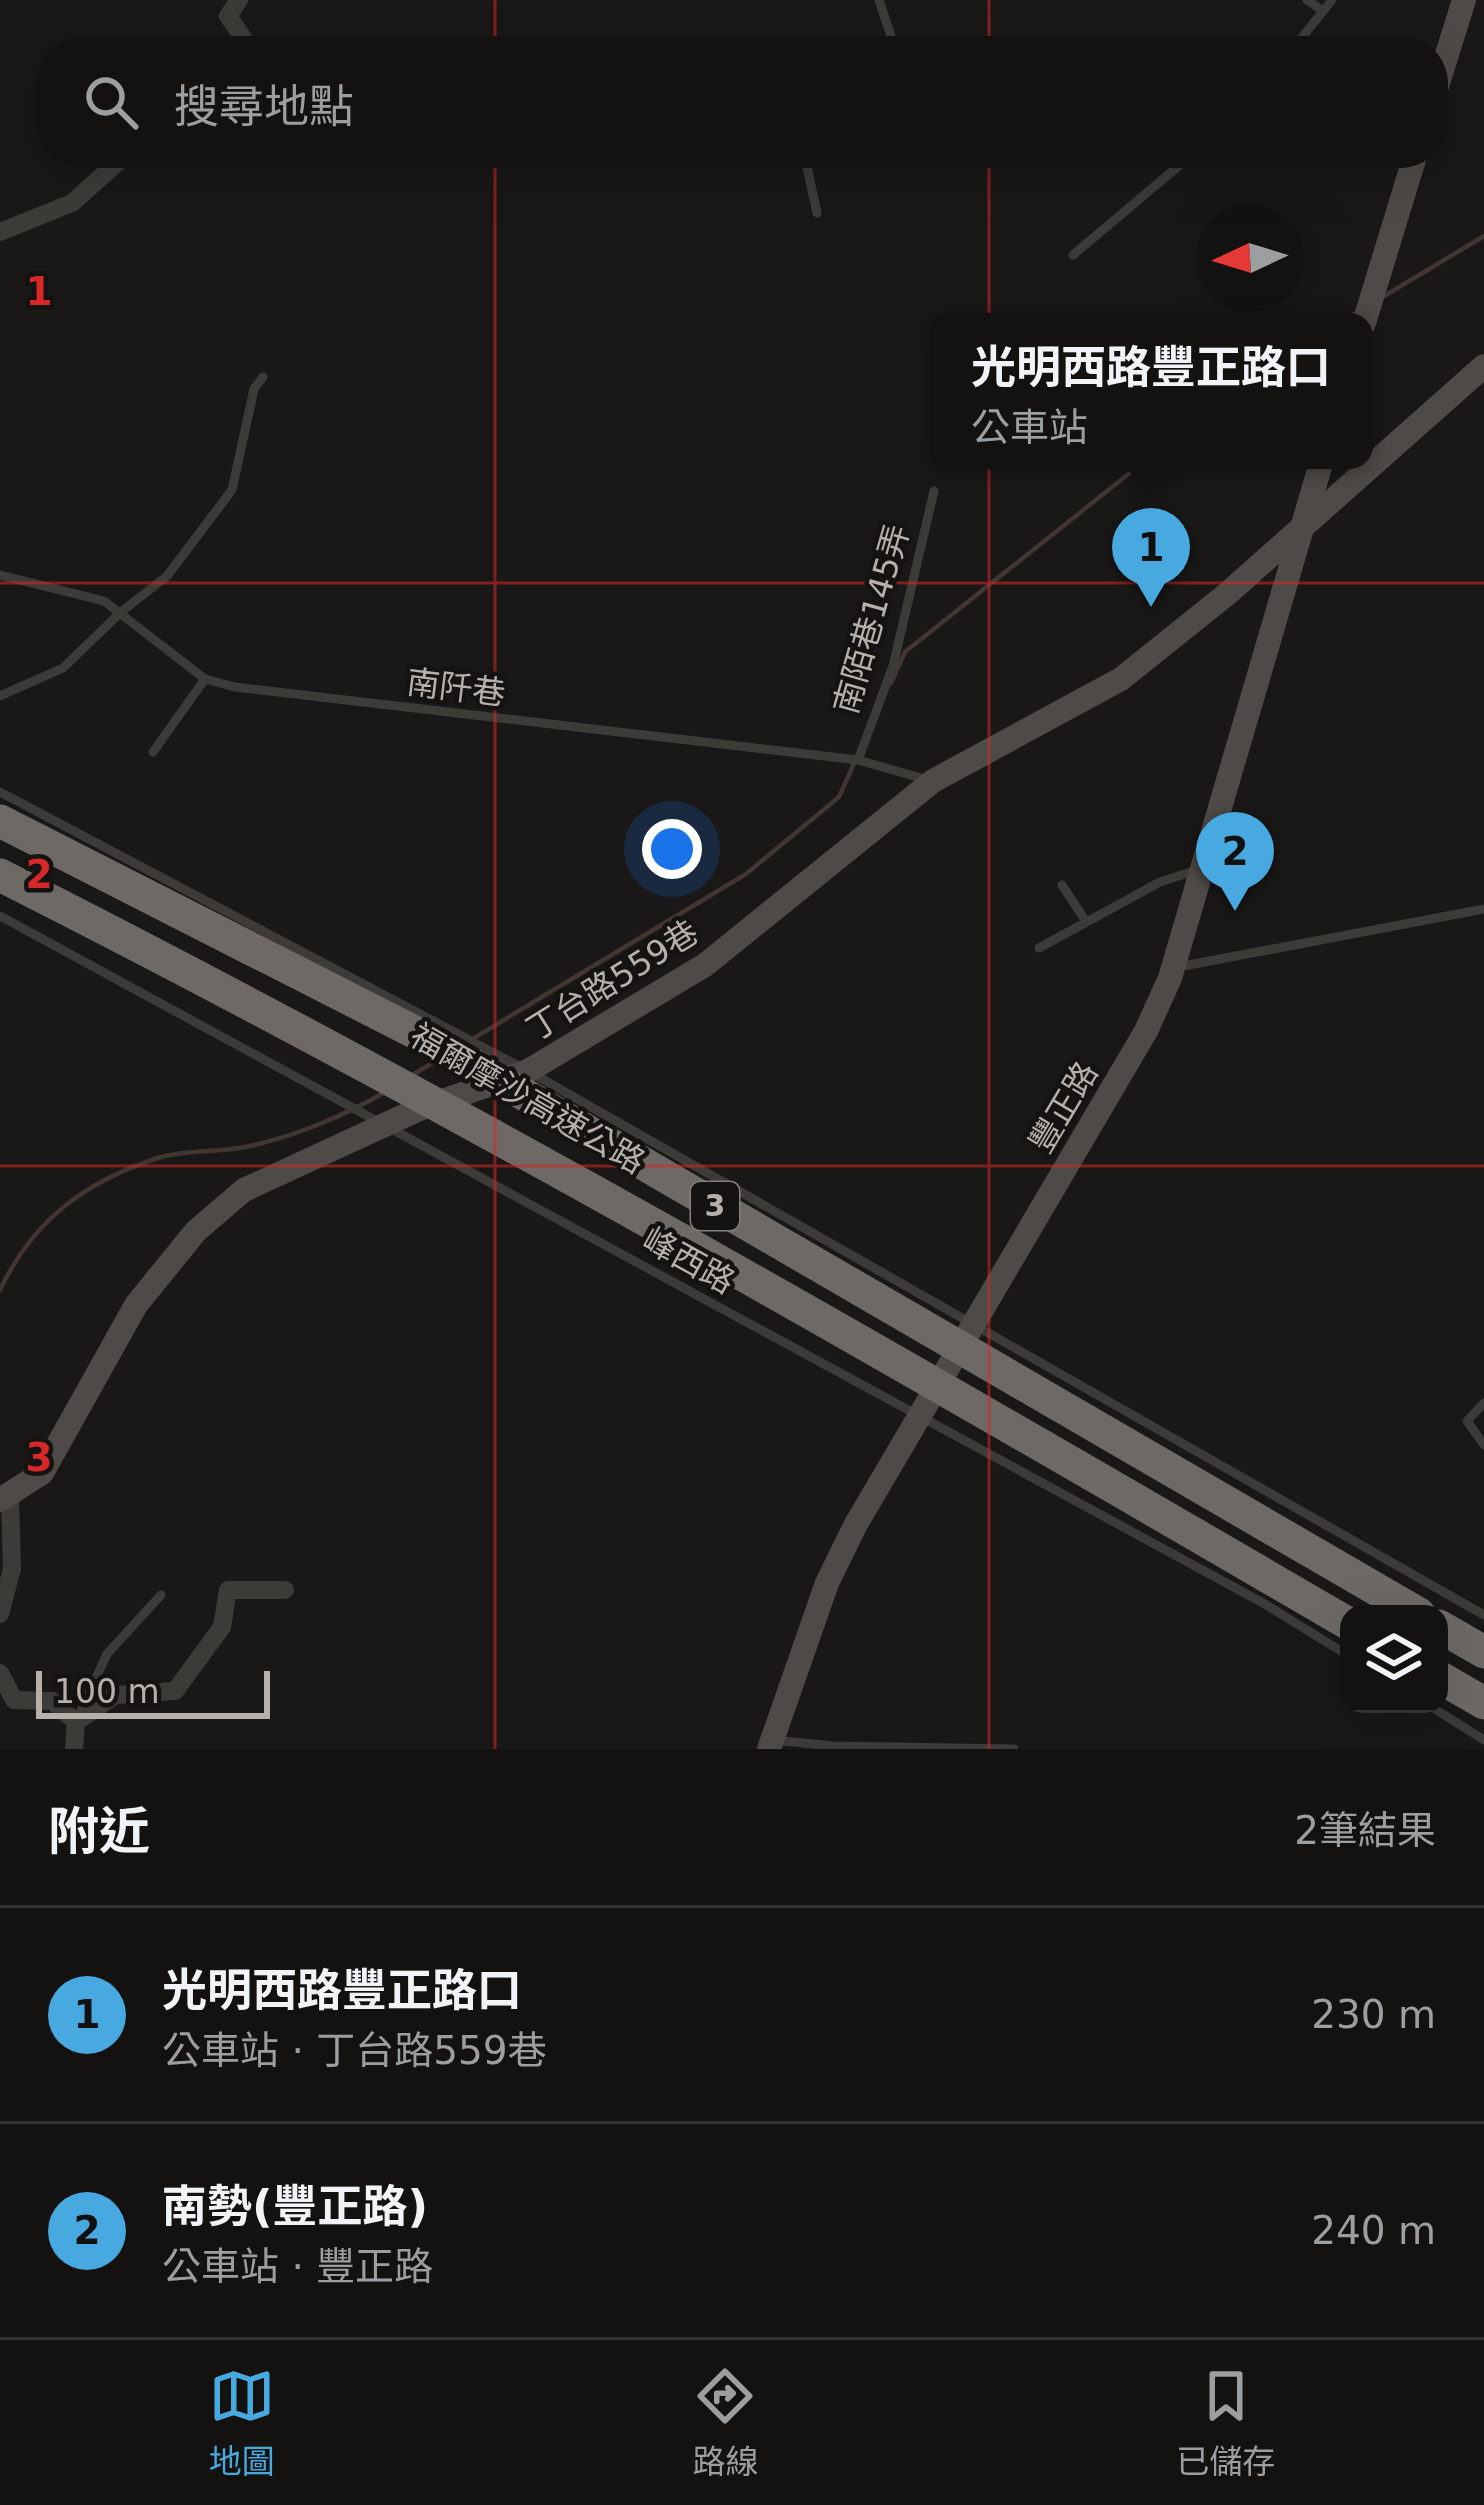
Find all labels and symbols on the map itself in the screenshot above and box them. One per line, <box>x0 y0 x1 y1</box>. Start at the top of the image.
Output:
north arrow <box>1196 204 1304 312</box>
text: 1 <box>25 269 53 314</box>
pin: 1 <box>1112 508 1190 607</box>
street label: 南陌巷145弄 <box>826 520 917 718</box>
street label: 南阡巷 <box>404 662 507 713</box>
pin: 2 <box>1196 812 1274 911</box>
your location <box>642 819 702 879</box>
text: 2 <box>25 852 53 897</box>
street label: 丁台路559巷 <box>519 912 705 1049</box>
street label: 福爾摩沙高速公路 <box>404 1016 652 1181</box>
street label: 豐正路 <box>1021 1055 1106 1160</box>
road number: 3 <box>691 1182 739 1230</box>
street label: 峰西路 <box>636 1219 742 1301</box>
text: 3 <box>25 1435 53 1480</box>
scale bar <box>36 1665 270 1718</box>

